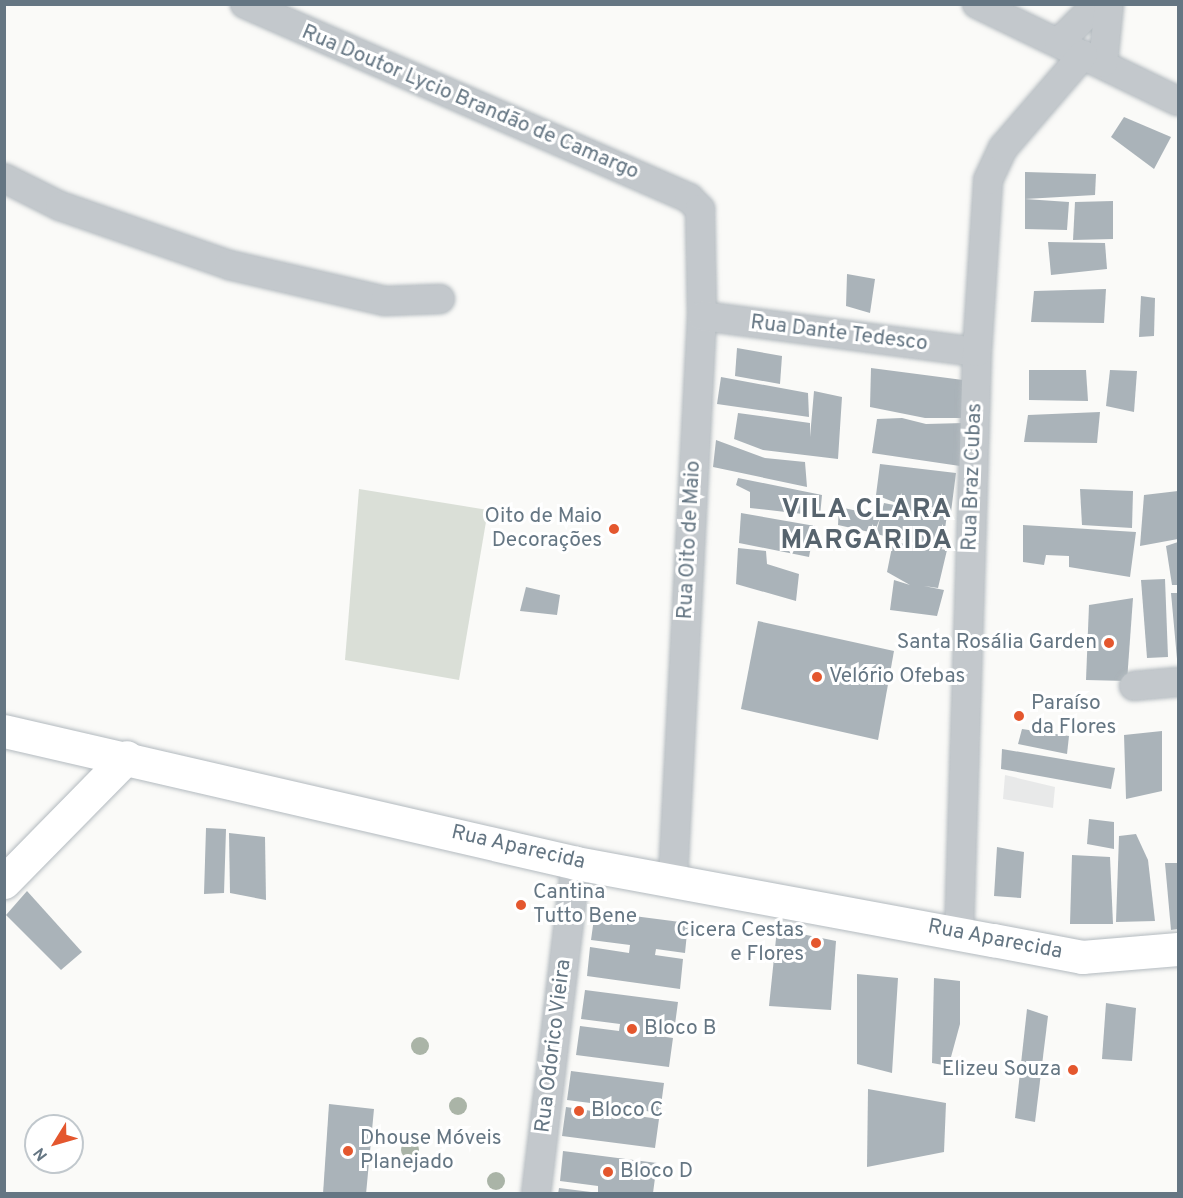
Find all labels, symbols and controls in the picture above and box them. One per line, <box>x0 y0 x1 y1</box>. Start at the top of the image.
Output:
street label: Rua Doutor Lycio Brandão de Camargo <box>298 20 642 186</box>
street label: Rua Dante Tedesco <box>748 311 930 357</box>
street label: Rua Braz Cubas <box>958 403 988 551</box>
street label: Rua Oito de Maio <box>673 460 707 620</box>
district label: VILA CLARA MARGARIDA <box>781 494 953 557</box>
place label: Oito de Maio Decorações <box>485 504 602 554</box>
marker: Oito de Maio Decorações <box>607 522 621 536</box>
place label: Santa Rosália Garden <box>897 630 1097 656</box>
marker: Santa Rosália Garden <box>1102 636 1116 650</box>
place label: Velório Ofebas <box>829 664 965 690</box>
marker: Velório Ofebas <box>810 670 824 684</box>
place label: Paraíso da Flores <box>1031 691 1116 741</box>
marker: Paraíso da Flores <box>1012 709 1026 723</box>
street label: Rua Aparecida <box>448 820 588 876</box>
place label: Cantina Tutto Bene <box>533 880 637 930</box>
marker: Cantina Tutto Bene <box>514 898 528 912</box>
street label: Rua Aparecida <box>925 915 1065 965</box>
place label: Cicera Cestas e Flores <box>676 918 804 968</box>
marker: Cicera Cestas e Flores <box>809 936 823 950</box>
street label: Rua Odorico Vieira <box>531 957 577 1135</box>
place label: Bloco B <box>644 1016 716 1042</box>
marker: Bloco B <box>625 1022 639 1036</box>
place label: Elizeu Souza <box>942 1057 1061 1083</box>
marker: Elizeu Souza <box>1066 1063 1080 1077</box>
place label: Bloco C <box>591 1098 663 1124</box>
marker: Bloco C <box>572 1104 586 1118</box>
north arrow <box>24 1114 84 1174</box>
place label: Dhouse Móveis Planejado <box>360 1126 502 1176</box>
text: N <box>30 1143 53 1164</box>
marker: Dhouse Móveis Planejado <box>341 1144 355 1158</box>
place label: Bloco D <box>620 1159 693 1185</box>
marker: Bloco D <box>601 1165 615 1179</box>

